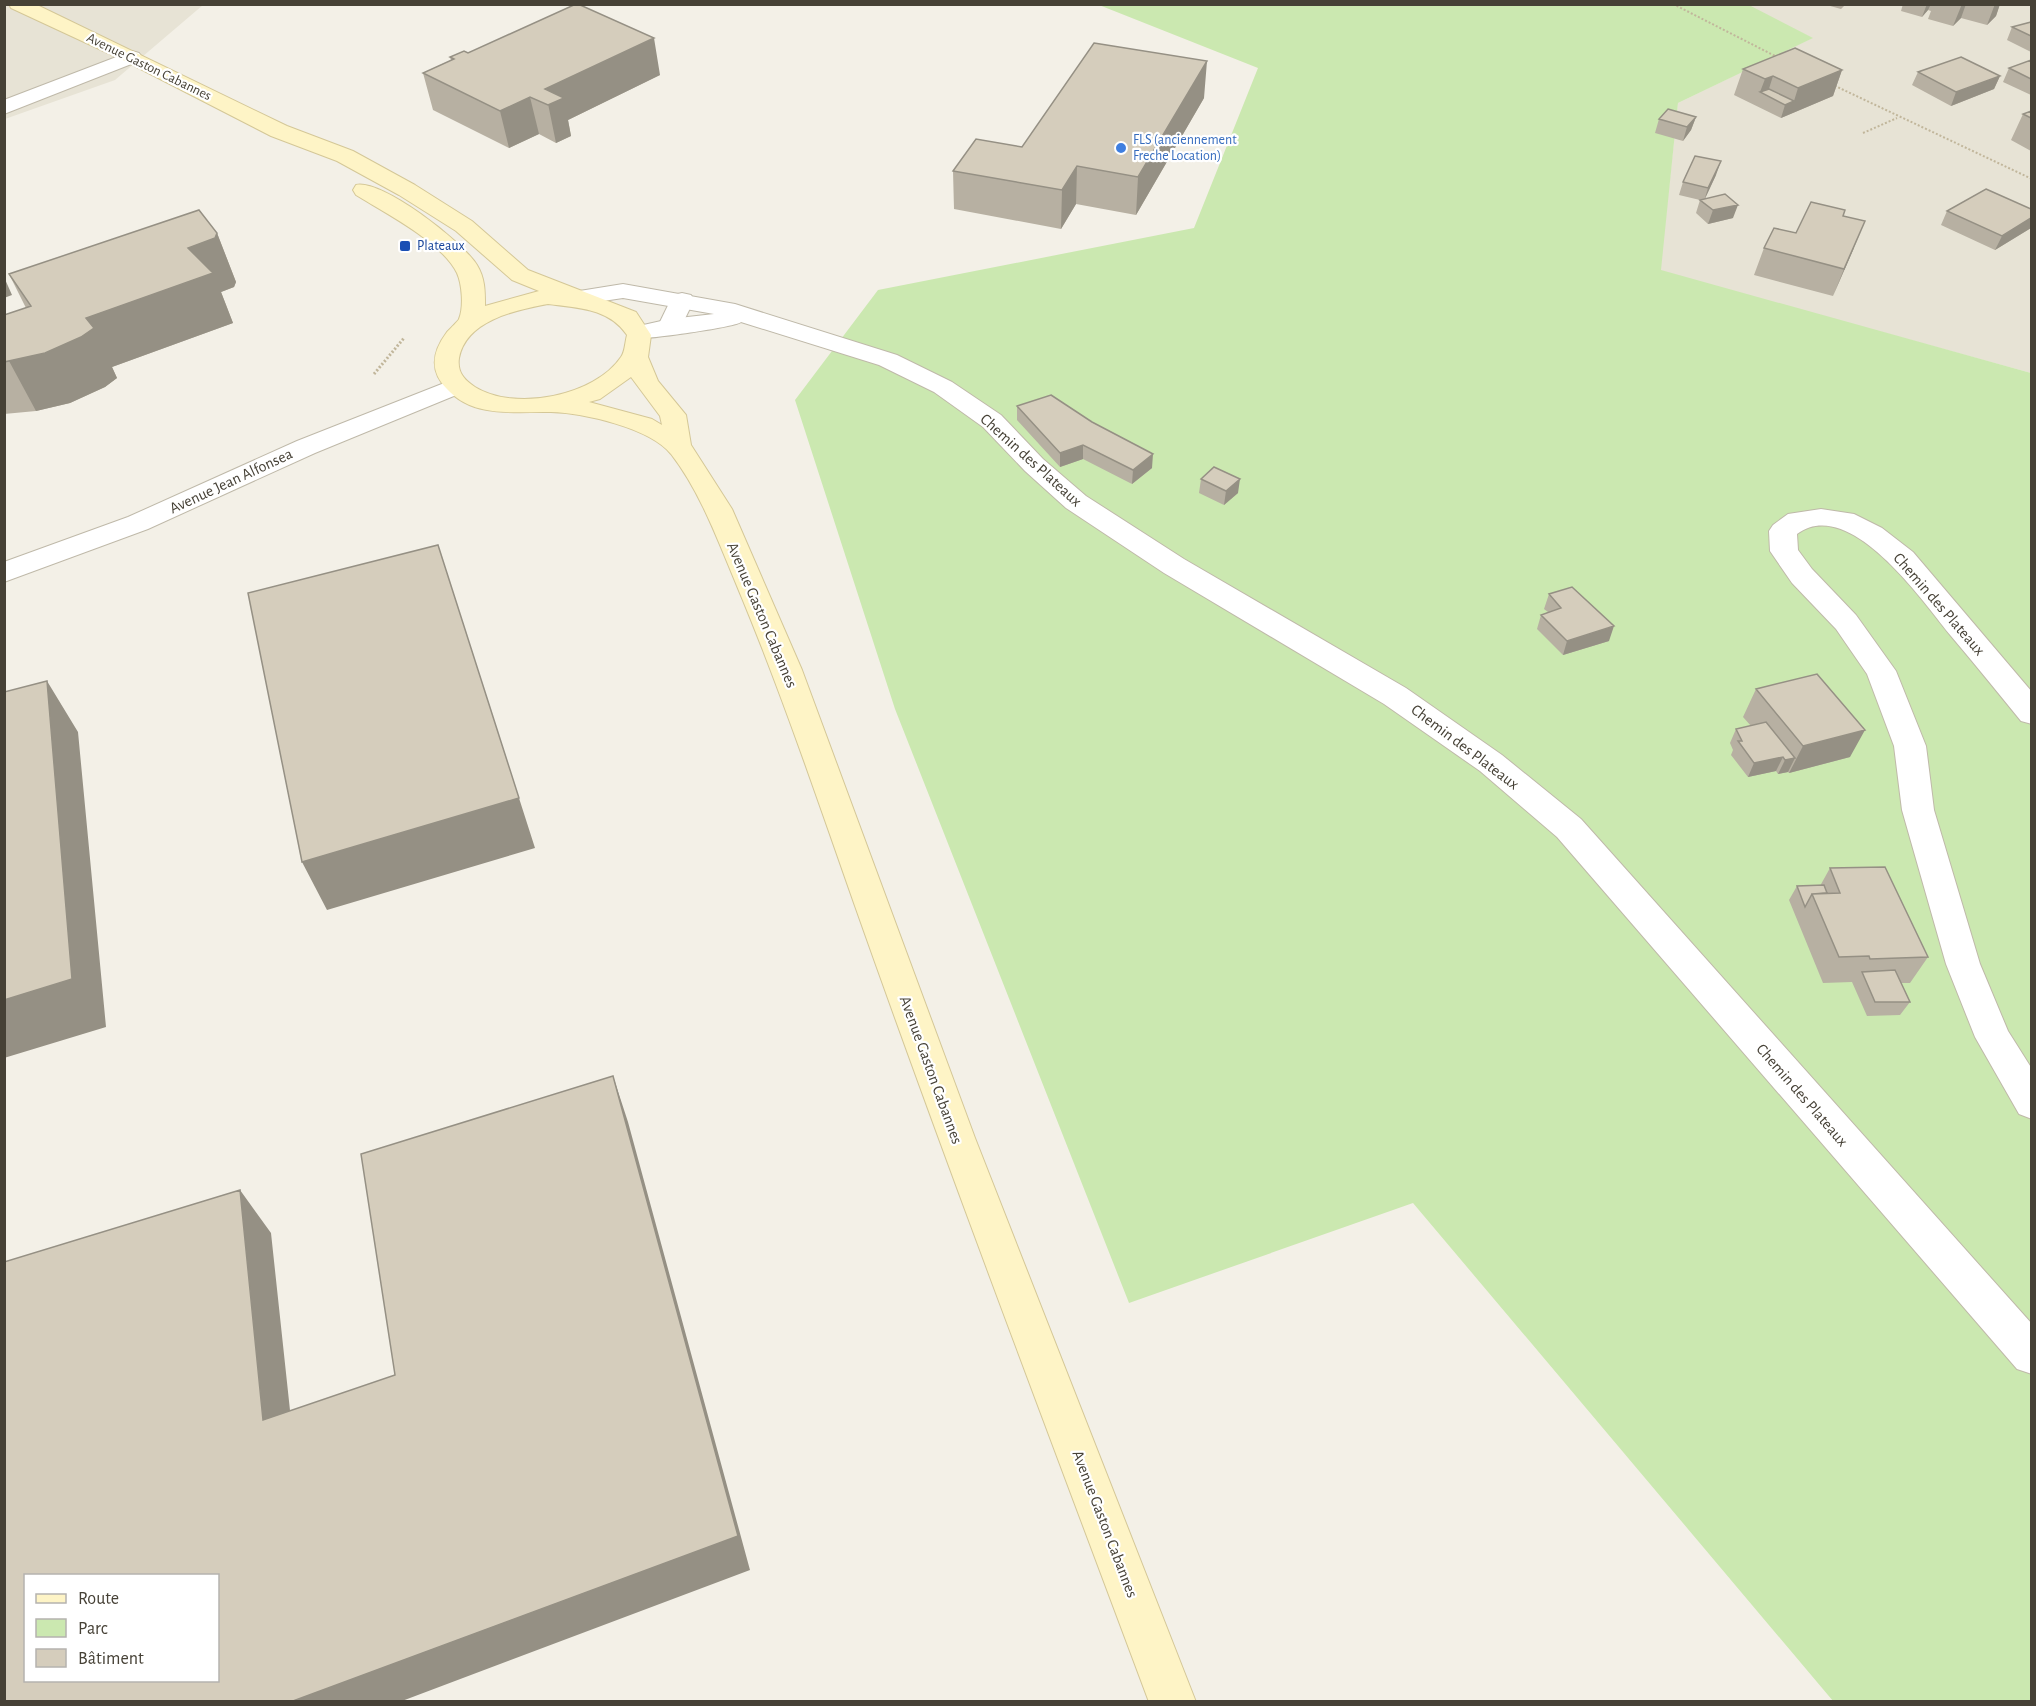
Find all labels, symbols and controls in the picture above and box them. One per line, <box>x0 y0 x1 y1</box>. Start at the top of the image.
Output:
street label: Avenue Gaston Cabannes <box>84 31 214 103</box>
place label: FLS (anciennement Freche Location) <box>1133 133 1237 163</box>
marker: FLS (anciennement Freche Location) <box>1114 141 1128 155</box>
marker: Plateaux <box>398 239 412 253</box>
place label: Plateaux <box>417 239 465 253</box>
street label: Chemin des Plateaux <box>977 410 1085 510</box>
street label: Avenue Jean Alfonsea <box>167 445 295 517</box>
street label: Avenue Gaston Cabannes <box>724 540 800 690</box>
street label: Chemin des Plateaux <box>1890 550 1988 658</box>
street label: Chemin des Plateaux <box>1408 701 1522 793</box>
street label: Avenue Gaston Cabannes <box>897 994 965 1146</box>
street label: Chemin des Plateaux <box>1753 1041 1851 1149</box>
street label: Avenue Gaston Cabannes <box>1070 1448 1141 1600</box>
legend <box>24 1574 219 1682</box>
text: Route <box>78 1590 119 1608</box>
text: Parc <box>78 1620 108 1638</box>
text: Bâtiment <box>78 1650 144 1668</box>

